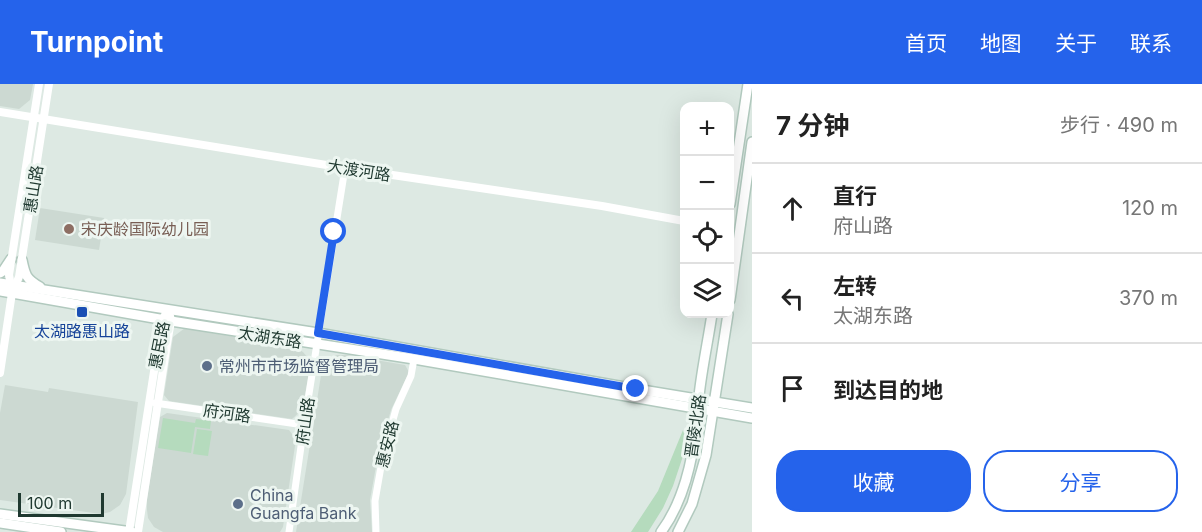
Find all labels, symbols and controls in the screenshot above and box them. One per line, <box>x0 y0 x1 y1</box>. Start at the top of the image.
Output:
text: Turnpoint <box>30 25 163 59</box>
text: 首页 <box>905 31 947 56</box>
text: 地图 <box>980 31 1022 56</box>
text: 关于 <box>1055 31 1097 56</box>
text: 联系 <box>1130 31 1172 56</box>
map controls <box>680 102 734 318</box>
button: + <box>680 102 734 156</box>
text: 7 分钟 <box>776 110 849 141</box>
text: 步行 · 490 m <box>1060 113 1178 137</box>
street label: 大渡河路 <box>326 155 392 185</box>
button: − <box>680 156 734 210</box>
street label: 惠山路 <box>19 164 47 214</box>
text: 直行 <box>833 183 877 209</box>
icon: ahead <box>776 192 809 225</box>
text: 120 m <box>1122 196 1178 220</box>
button: locate <box>680 210 734 264</box>
text: 府山路 <box>833 214 893 238</box>
route start <box>320 218 346 244</box>
place label: 宋庆龄国际幼儿园 <box>81 219 209 239</box>
marker: 宋庆龄国际幼儿园 <box>62 222 76 236</box>
button: layers <box>680 264 734 318</box>
text: 左转 <box>833 273 877 299</box>
icon: left <box>776 282 809 315</box>
text: 370 m <box>1119 286 1178 310</box>
text: 太湖东路 <box>833 304 913 328</box>
marker: 太湖路惠山路 <box>75 305 89 319</box>
street label: 惠民路 <box>145 320 173 370</box>
place label: 太湖路惠山路 <box>34 321 130 341</box>
street label: 太湖东路 <box>237 322 303 352</box>
place label: 常州市市场监督管理局 <box>219 356 379 376</box>
marker: 常州市市场监督管理局 <box>200 359 214 373</box>
icon: arrive <box>776 372 809 405</box>
route end <box>622 375 648 401</box>
text: 到达目的地 <box>833 377 943 403</box>
street label: 晋陵北路 <box>681 393 709 459</box>
street label: 府山路 <box>292 396 318 446</box>
street label: 府河路 <box>202 400 252 426</box>
street label: 惠安路 <box>371 418 403 470</box>
button: 收藏 <box>776 450 971 512</box>
button: 分享 <box>983 450 1178 512</box>
place label: China Guangfa Bank <box>250 485 357 523</box>
scale bar <box>18 490 104 518</box>
text: 100 m <box>27 493 72 513</box>
marker: China Guangfa Bank <box>231 497 245 511</box>

